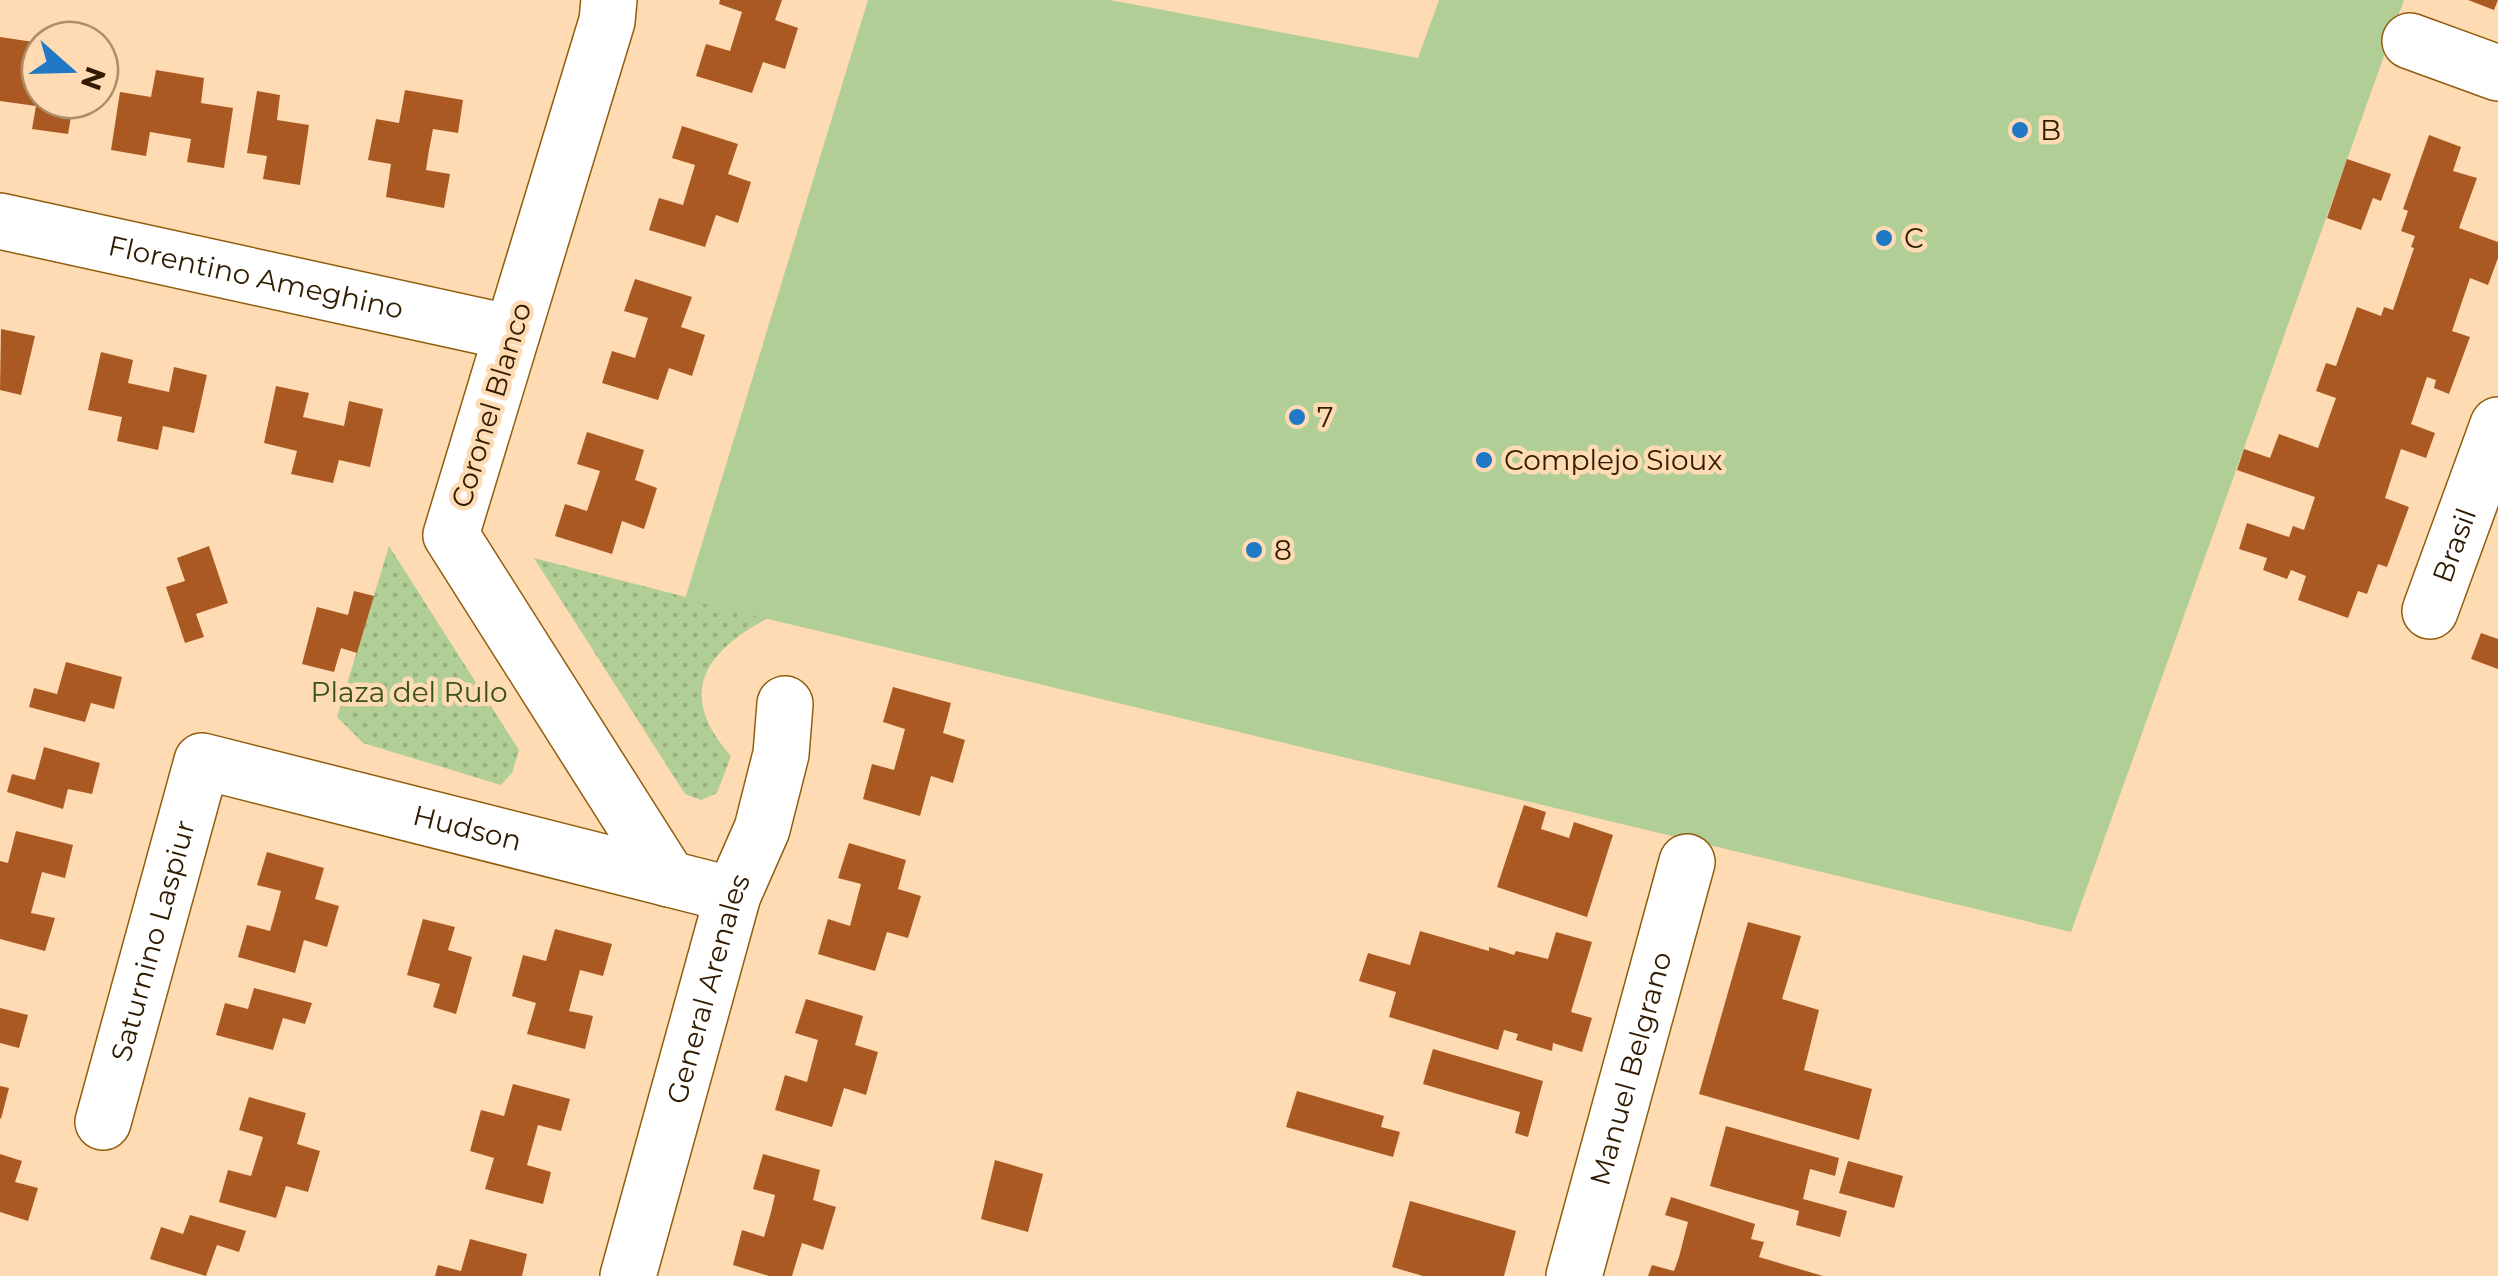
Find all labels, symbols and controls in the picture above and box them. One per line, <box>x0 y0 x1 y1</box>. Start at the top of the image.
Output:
north arrow <box>20 20 120 120</box>
text: N <box>74 62 113 95</box>
place label: B <box>2040 113 2061 147</box>
marker: B <box>2009 119 2031 141</box>
place label: C <box>1904 221 1924 255</box>
marker: C <box>1873 227 1895 249</box>
street label: Florentino Ameghino <box>105 228 407 326</box>
street label: Coronel Blanco <box>444 298 538 512</box>
place label: 7 <box>1317 400 1334 434</box>
marker: 7 <box>1286 406 1308 428</box>
place label: Complejo Sioux <box>1504 443 1722 477</box>
marker: Complejo Sioux <box>1473 449 1495 471</box>
street label: Brasil <box>2425 503 2483 587</box>
place label: 8 <box>1274 533 1292 567</box>
marker: 8 <box>1243 539 1265 561</box>
park label: Plaza del Rulo <box>310 675 508 709</box>
street label: Hudson <box>410 798 525 858</box>
street label: Saturnino Laspiur <box>103 816 202 1065</box>
street label: General Arenales <box>659 868 757 1108</box>
street label: Manuel Belgrano <box>1583 948 1679 1189</box>

